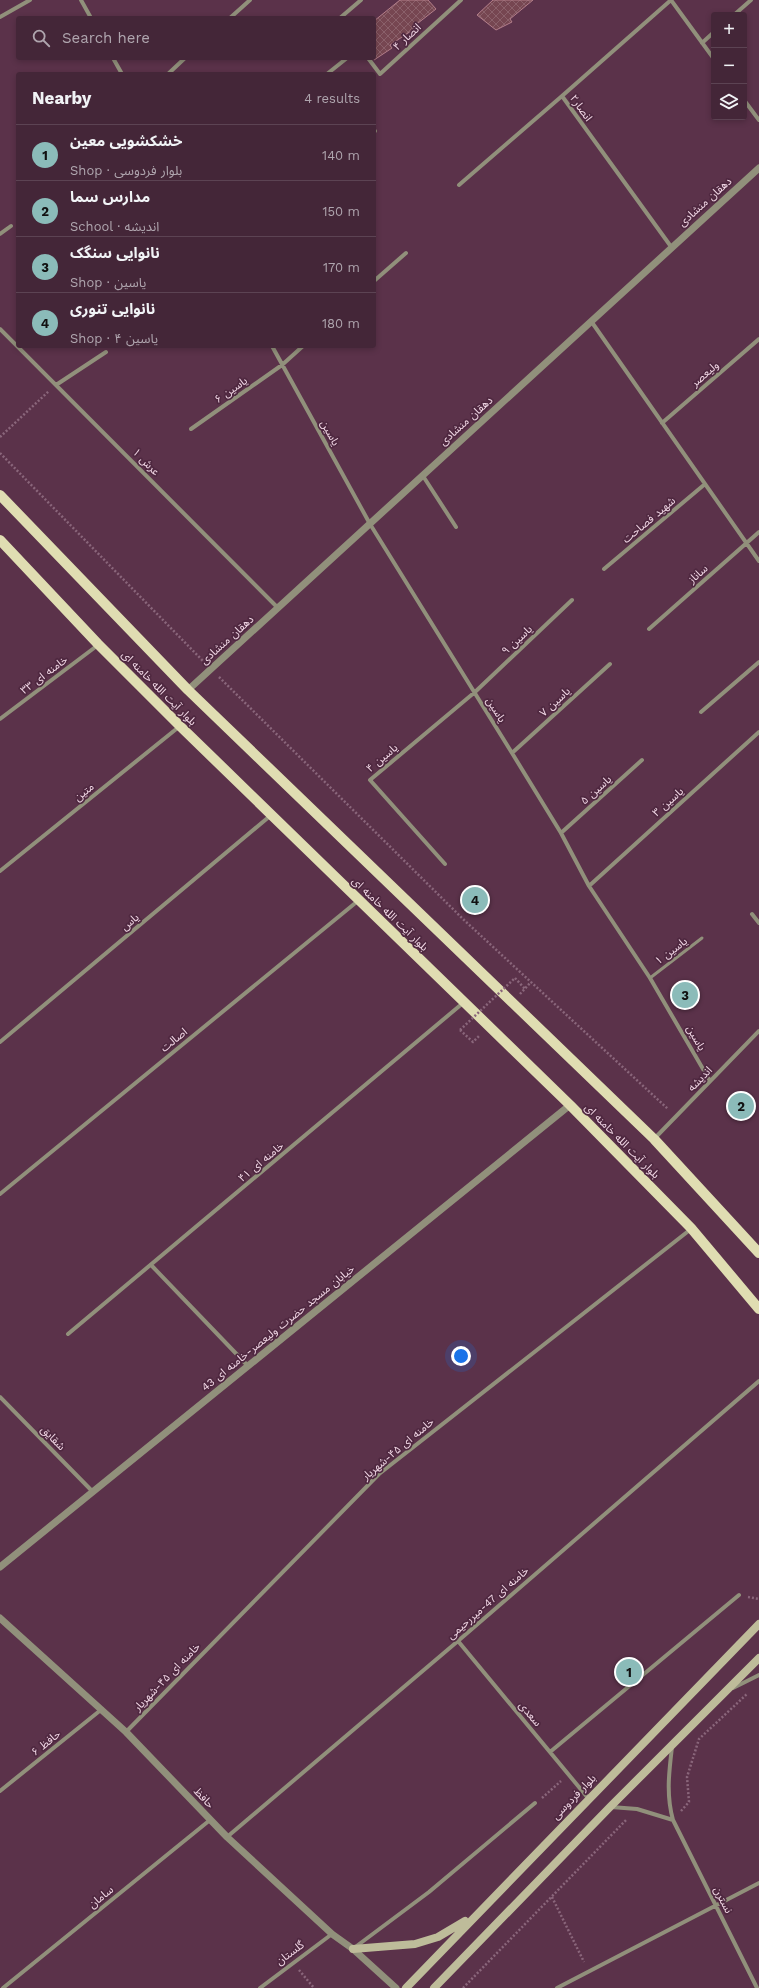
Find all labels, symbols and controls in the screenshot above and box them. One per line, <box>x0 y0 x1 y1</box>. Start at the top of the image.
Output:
map controls <box>711 12 747 120</box>
button: + <box>711 12 747 48</box>
search box <box>16 16 376 60</box>
street label: انصار ۴ <box>390 21 424 53</box>
icon: search <box>30 27 52 49</box>
text: Search here <box>62 29 150 47</box>
button: − <box>711 48 747 84</box>
button: layers <box>711 84 747 120</box>
text: Nearby <box>32 88 91 108</box>
text: 4 results <box>304 91 360 106</box>
street label: انصار۲ <box>567 92 595 124</box>
text: خشکشویی معین <box>70 132 182 150</box>
text: 1 <box>42 148 48 163</box>
text: 140 m <box>322 148 360 163</box>
text: Shop · بلوار فردوسی <box>70 163 182 178</box>
street label: دهقان منشادی <box>676 175 734 229</box>
text: مدارس سما <box>70 188 150 206</box>
text: 2 <box>41 204 49 219</box>
text: 150 m <box>322 204 360 219</box>
text: School · اندیشه <box>70 219 159 234</box>
text: نانوایی سنگک <box>70 244 160 262</box>
text: 3 <box>41 260 49 275</box>
text: 170 m <box>323 260 360 275</box>
text: Shop · یاسین <box>70 275 146 290</box>
text: نانوایی تنوری <box>70 300 155 318</box>
text: 4 <box>41 316 49 331</box>
text: 180 m <box>322 316 360 331</box>
text: Shop · یاسین ۴ <box>70 331 158 346</box>
street label: ولیعصر <box>688 358 722 390</box>
street label: یاسین ۶ <box>212 374 250 406</box>
street label: دهقان منشادی <box>437 394 495 448</box>
street label: یاسین <box>318 418 342 448</box>
street label: عرش ۱ <box>130 446 163 479</box>
street label: شهید فصاحت <box>620 494 678 546</box>
street label: ساناز <box>685 562 711 587</box>
street label: دهقان منشادی <box>198 613 256 667</box>
street label: یاسین ۹ <box>499 623 535 658</box>
street label: بلوار آیت الله خامنه ای <box>119 648 199 728</box>
street label: خامنه ای ۳۳ <box>18 653 71 697</box>
street label: یاسین ۷ <box>537 685 573 720</box>
street label: یاسین <box>483 695 509 725</box>
street label: یاسین ۴ <box>364 741 400 775</box>
street label: یاسین ۵ <box>578 773 614 807</box>
street label: متین <box>71 780 97 804</box>
street label: یاسین ۳ <box>650 785 686 819</box>
street label: بلوار آیت الله خامنه ای <box>349 874 431 954</box>
pin: 4 <box>462 885 488 915</box>
street label: یاس <box>118 911 142 933</box>
street label: یاسین ۱ <box>652 935 690 967</box>
pin: 3 <box>672 980 698 1010</box>
street label: یاسین <box>684 1023 708 1053</box>
street label: اصالت <box>158 1025 190 1055</box>
street label: اندیشه <box>685 1064 715 1094</box>
pin: 2 <box>728 1091 754 1121</box>
street label: بلوار آیت الله خامنه ای <box>582 1101 662 1181</box>
street label: خامنه ای ۴۱ <box>236 1139 287 1185</box>
street label: خیابان مسجد حضرت ولیعصر-خامنه ای 43 <box>199 1262 358 1394</box>
your location <box>451 1346 471 1366</box>
street label: خامنه ای ۴۵-شهریار <box>359 1415 437 1484</box>
street label: شقایق <box>38 1423 68 1453</box>
street label: خامنه ای 47-میررحیمی <box>445 1564 532 1642</box>
street label: خامنه ای ۴۵-شهریار <box>130 1640 203 1715</box>
pin: 1 <box>616 1657 642 1687</box>
street label: سعدی <box>516 1699 544 1729</box>
street label: حافظ ۶ <box>29 1727 64 1759</box>
street label: بلوار فردوسی <box>549 1772 599 1822</box>
street label: حافظ <box>191 1785 217 1811</box>
street label: سامان <box>86 1883 116 1911</box>
street label: نسترن <box>711 1884 735 1916</box>
street label: گلستان <box>273 1938 307 1968</box>

